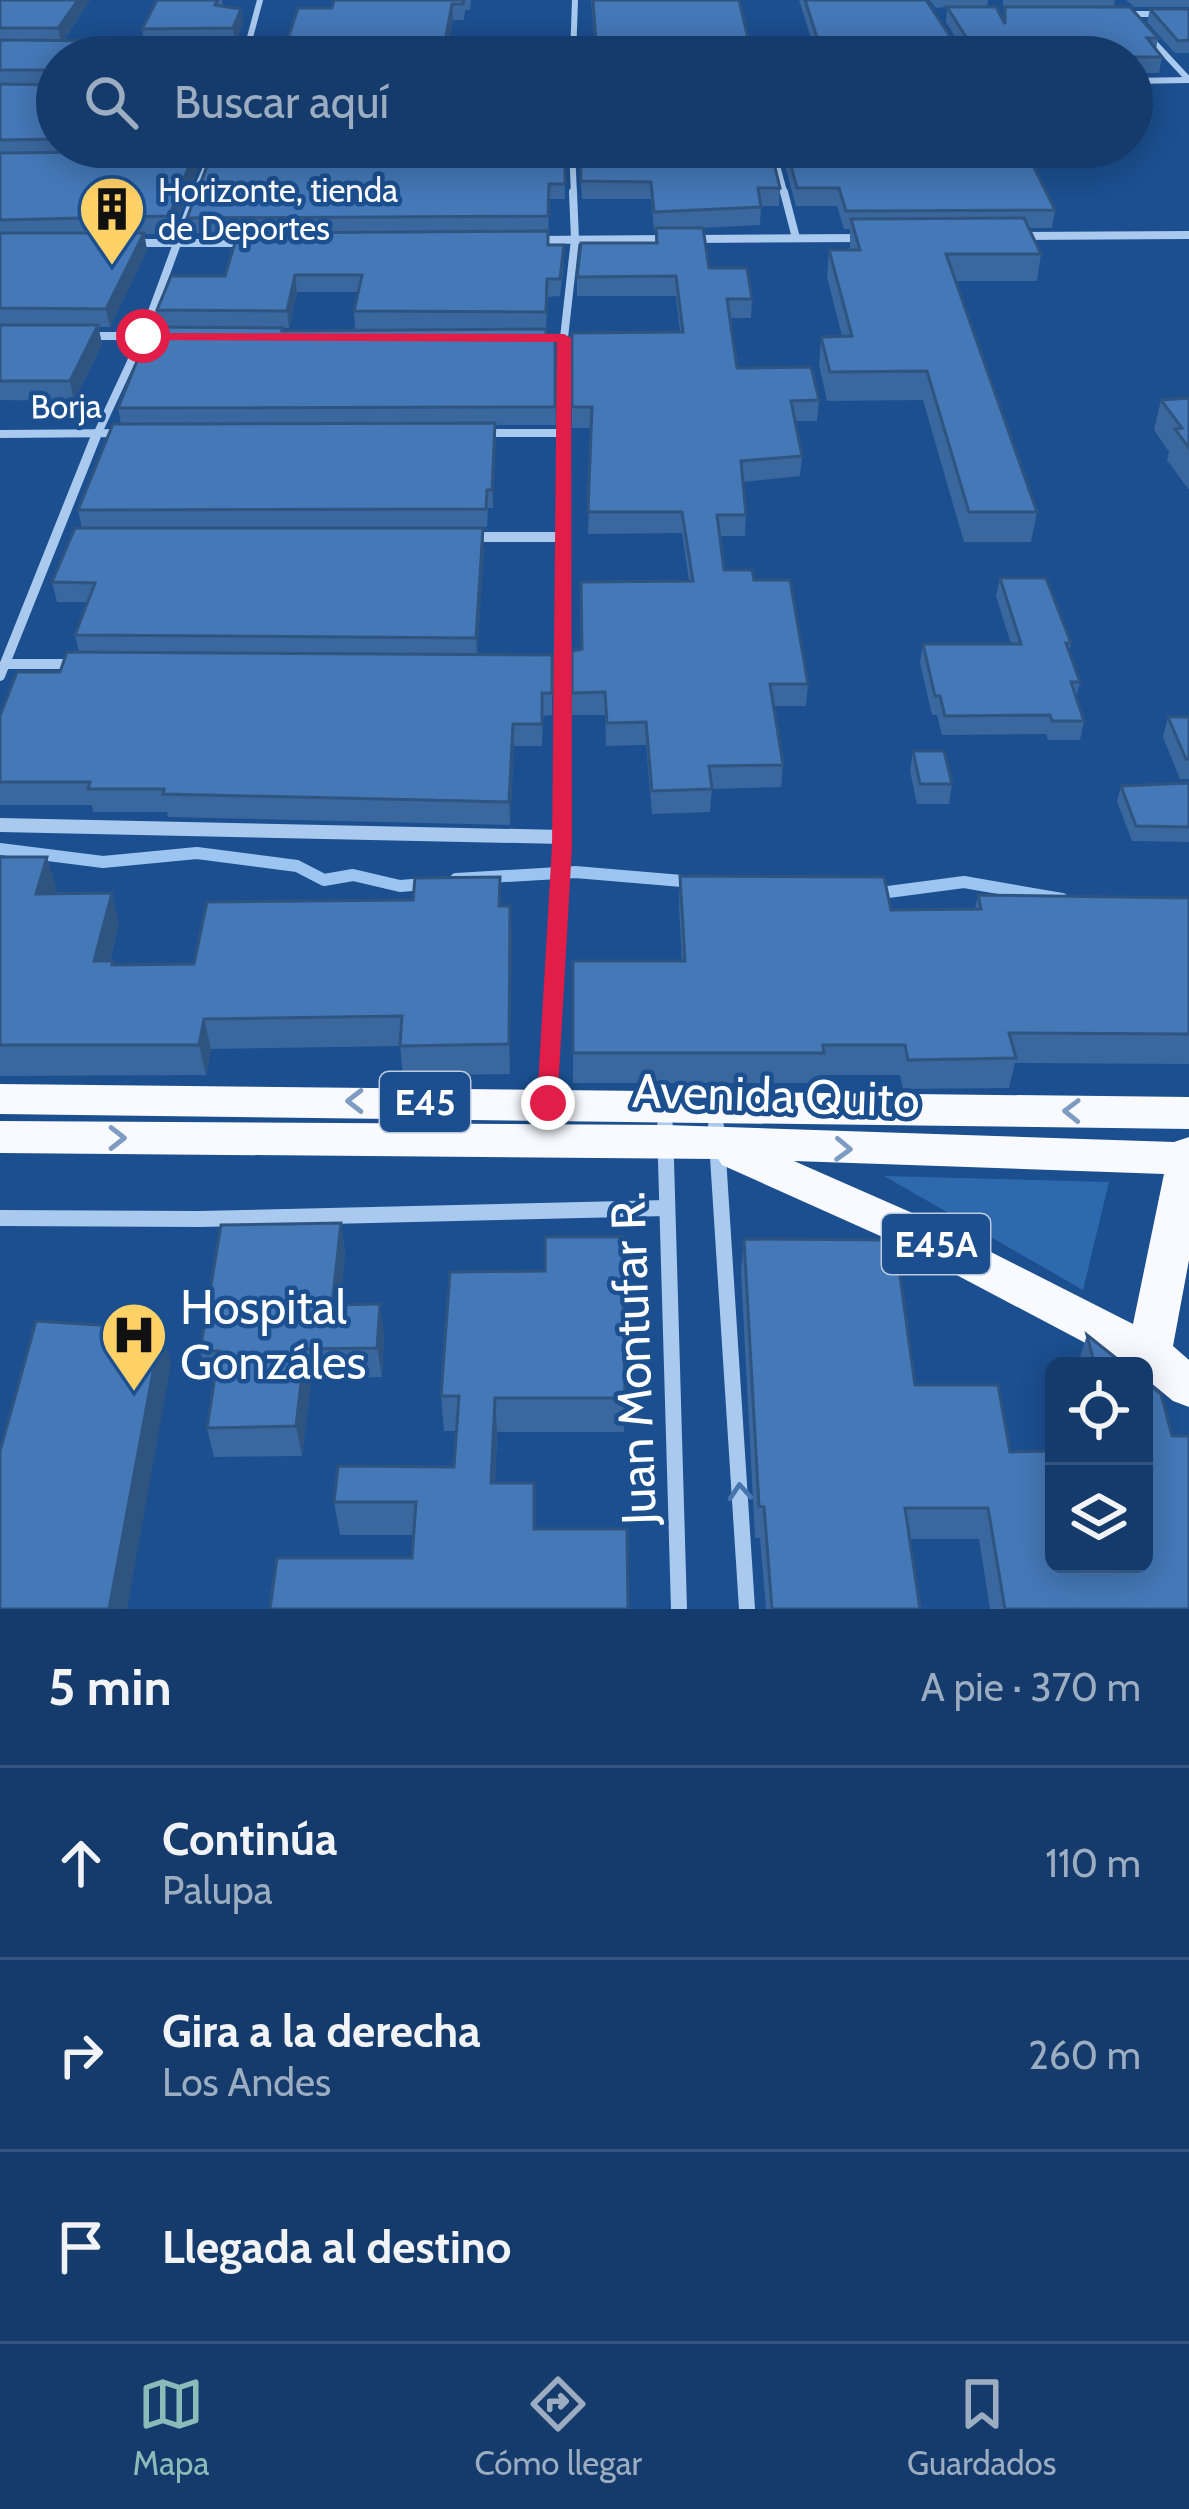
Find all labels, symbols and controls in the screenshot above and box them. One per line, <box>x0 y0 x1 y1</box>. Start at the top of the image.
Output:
search box <box>36 36 1153 168</box>
icon: search <box>78 69 144 135</box>
text: Buscar aquí <box>174 75 389 129</box>
place label: Horizonte, tienda de Deportes <box>158 170 398 248</box>
building icon: Horizonte, tienda de Deportes <box>77 174 147 268</box>
route start <box>116 309 170 363</box>
street label: Borja <box>30 385 102 427</box>
street label: Avenida Quito <box>631 1061 921 1129</box>
road number: E45 <box>380 1072 470 1132</box>
route end <box>521 1076 575 1130</box>
one-way arrow <box>345 1089 364 1115</box>
one-way arrow <box>1062 1099 1081 1125</box>
one-way arrow <box>109 1125 127 1151</box>
one-way arrow <box>834 1136 853 1162</box>
street label: Juan Montufar R. <box>598 1190 668 1527</box>
road number: E45A <box>882 1214 990 1274</box>
place label: Hospital Gonzáles <box>180 1278 366 1391</box>
hospital icon: Hospital Gonzáles <box>99 1300 169 1394</box>
map controls <box>1045 1357 1153 1573</box>
button: locate <box>1045 1357 1153 1465</box>
button: layers <box>1045 1465 1153 1573</box>
one-way arrow <box>727 1482 753 1501</box>
text: 5 min <box>48 1656 172 1718</box>
text: A pie · 370 m <box>921 1663 1141 1711</box>
text: Continúa <box>162 1812 337 1866</box>
icon: ahead <box>48 1830 114 1896</box>
text: 110 m <box>1045 1839 1141 1887</box>
text: Palupa <box>162 1866 273 1914</box>
text: Gira a la derecha <box>162 2004 481 2058</box>
icon: right <box>48 2022 114 2088</box>
text: 260 m <box>1028 2031 1141 2079</box>
text: Los Andes <box>162 2058 331 2106</box>
icon: arrive <box>48 2214 114 2280</box>
text: Llegada al destino <box>162 2220 511 2274</box>
tab: Mapa <box>133 2371 209 2483</box>
tab: Cómo llegar <box>474 2371 642 2483</box>
tab: Guardados <box>907 2371 1056 2483</box>

